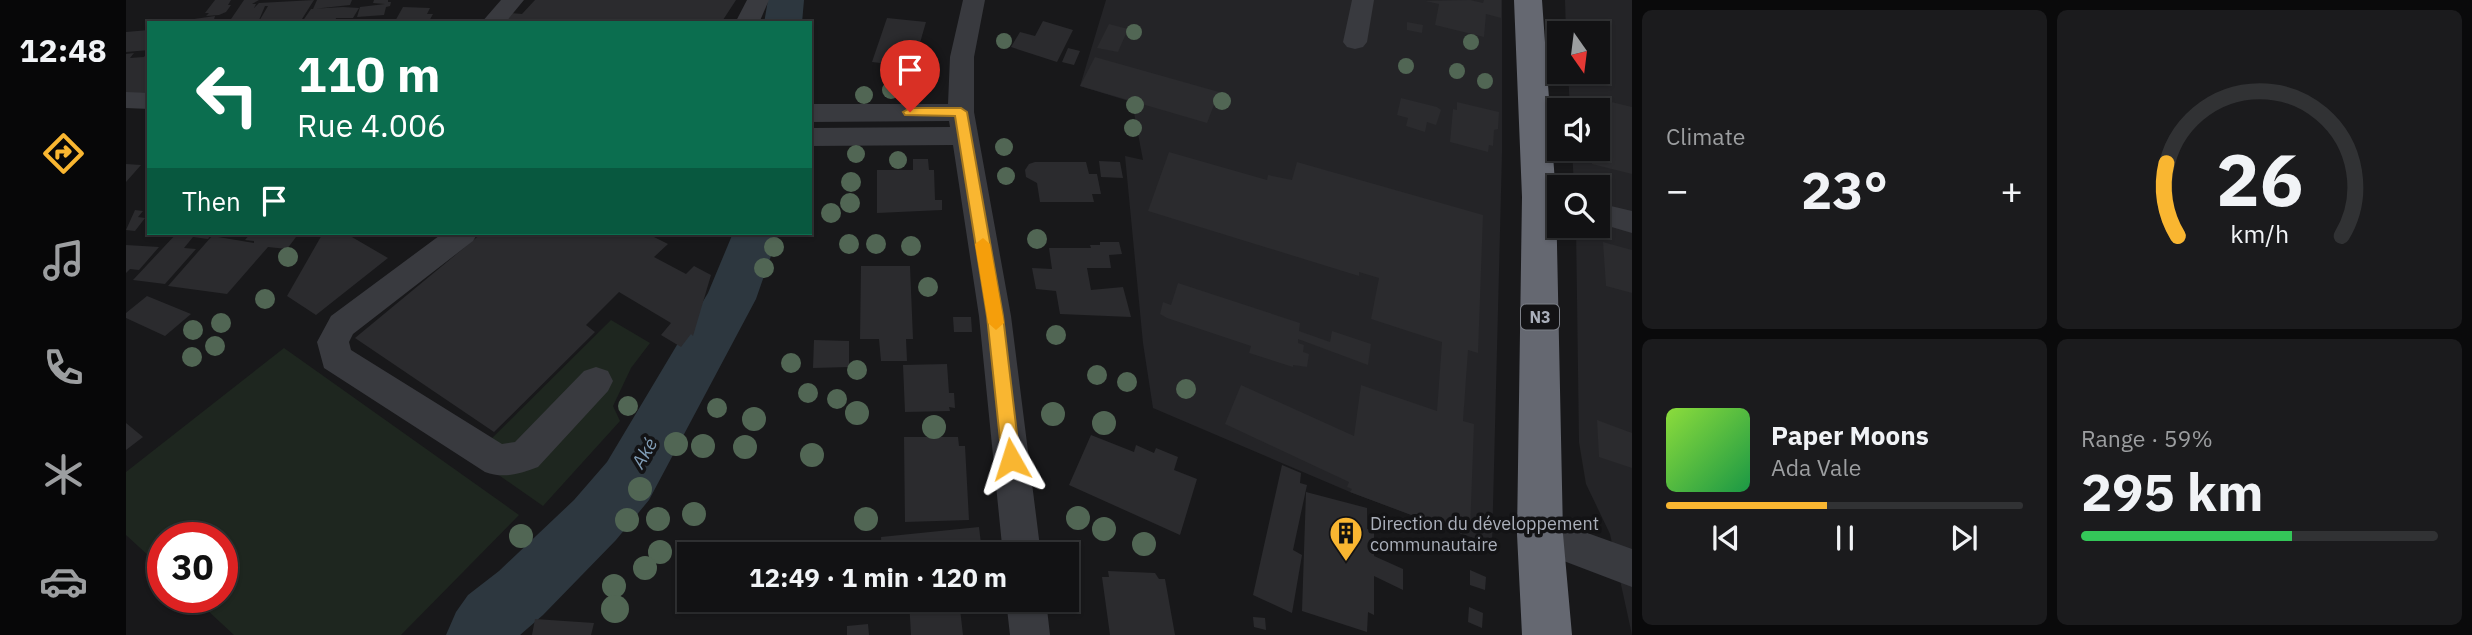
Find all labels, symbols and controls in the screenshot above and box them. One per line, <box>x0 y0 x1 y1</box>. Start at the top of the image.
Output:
north arrow <box>1547 21 1610 84</box>
map controls <box>1547 21 1610 238</box>
text: 12:48 <box>19 29 107 71</box>
pin <box>880 40 940 112</box>
text: 110 m <box>297 42 441 105</box>
icon: left <box>182 49 273 140</box>
icon: arrive <box>891 51 929 89</box>
button: sound <box>1547 98 1610 161</box>
text: Rue 4.006 <box>297 104 446 146</box>
text: Climate <box>1666 121 1745 151</box>
icon: directions <box>39 129 88 178</box>
text: 26 <box>2216 131 2303 226</box>
text: 23° <box>1801 156 1888 223</box>
text: − <box>1666 165 1689 214</box>
text: + <box>2000 165 2023 214</box>
button: search <box>1547 175 1610 238</box>
icon: arrive <box>255 182 293 220</box>
text: Then <box>182 184 241 218</box>
text: km/h <box>2230 216 2289 249</box>
icon: music <box>39 236 88 285</box>
road number: N3 <box>1521 304 1559 330</box>
icon: phone <box>39 343 88 392</box>
text: Paper Moons <box>1771 418 1929 452</box>
position arrow <box>974 422 1048 496</box>
text: Range · 59% <box>2081 423 2213 453</box>
water label: Aké <box>625 433 662 473</box>
icon: climate <box>39 450 88 499</box>
text: Ada Vale <box>1771 452 1861 482</box>
text: 295 km <box>2081 458 2263 525</box>
place label: Direction du développement communautaire <box>1370 512 1599 556</box>
building icon: Direction du développement communautaire <box>1327 514 1365 563</box>
icon: previous <box>1707 519 1745 557</box>
icon: pause <box>1826 519 1864 557</box>
icon: next <box>1945 519 1983 557</box>
speed limit sign: 30 <box>147 522 238 613</box>
icon: car <box>39 557 88 606</box>
text: 12:49 · 1 min · 120 m <box>749 560 1007 594</box>

